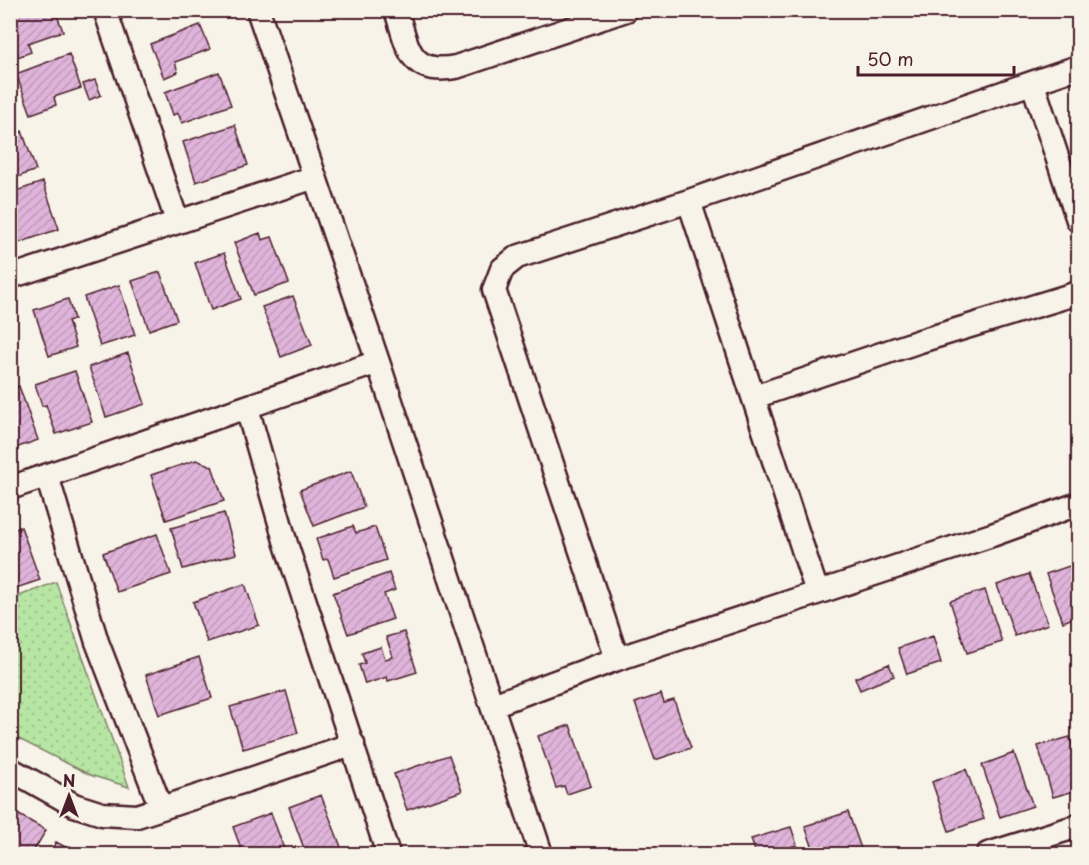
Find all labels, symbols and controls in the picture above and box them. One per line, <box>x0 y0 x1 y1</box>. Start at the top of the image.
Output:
scale bar <box>858 39 1014 77</box>
text: 50 m <box>867 45 914 72</box>
north arrow <box>39 766 99 826</box>
text: N <box>63 768 75 792</box>

